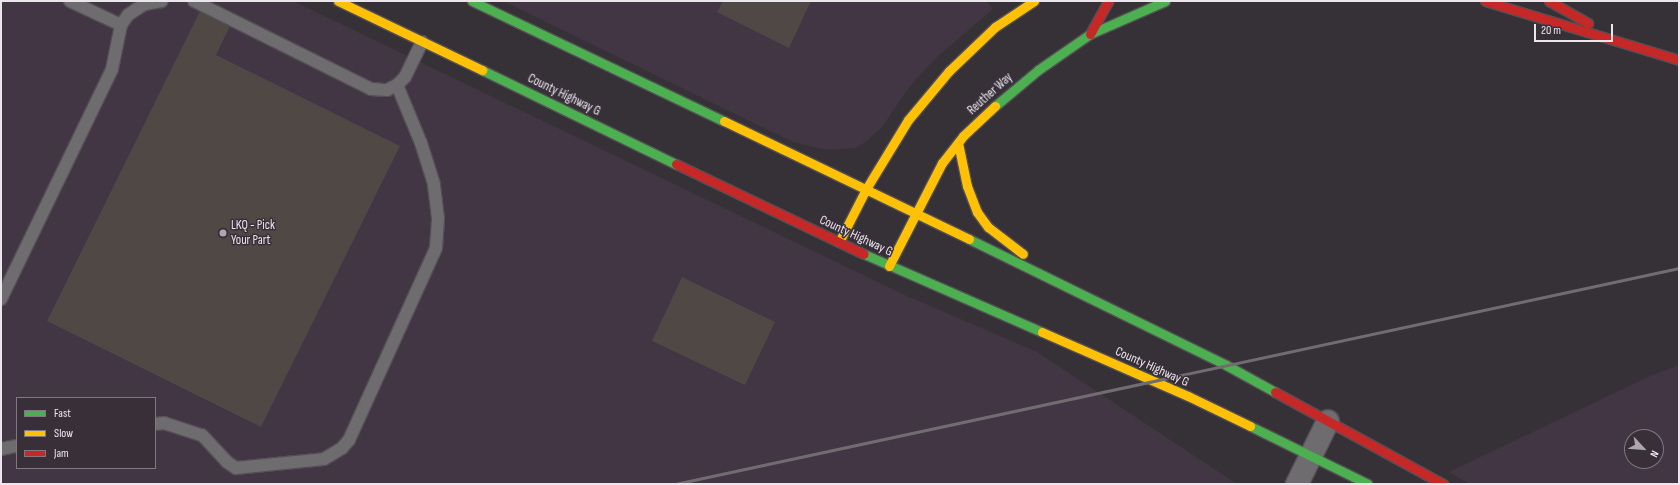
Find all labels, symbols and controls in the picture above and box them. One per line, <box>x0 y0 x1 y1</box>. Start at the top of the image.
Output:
scale bar <box>1536 16 1615 42</box>
text: 20 m <box>1541 23 1561 38</box>
street label: Reuther Way <box>964 70 1016 118</box>
street label: County Highway G <box>525 71 603 119</box>
street label: County Highway G <box>817 212 895 260</box>
place label: LKQ - Pick Your Part <box>231 218 275 249</box>
marker: LKQ - Pick Your Part <box>218 228 228 238</box>
street label: County Highway G <box>1113 344 1191 390</box>
legend <box>16 397 156 469</box>
text: Fast <box>54 406 71 421</box>
text: Slow <box>54 426 73 441</box>
north arrow <box>1624 429 1664 469</box>
text: Jam <box>54 446 69 461</box>
text: N <box>1647 449 1661 460</box>

